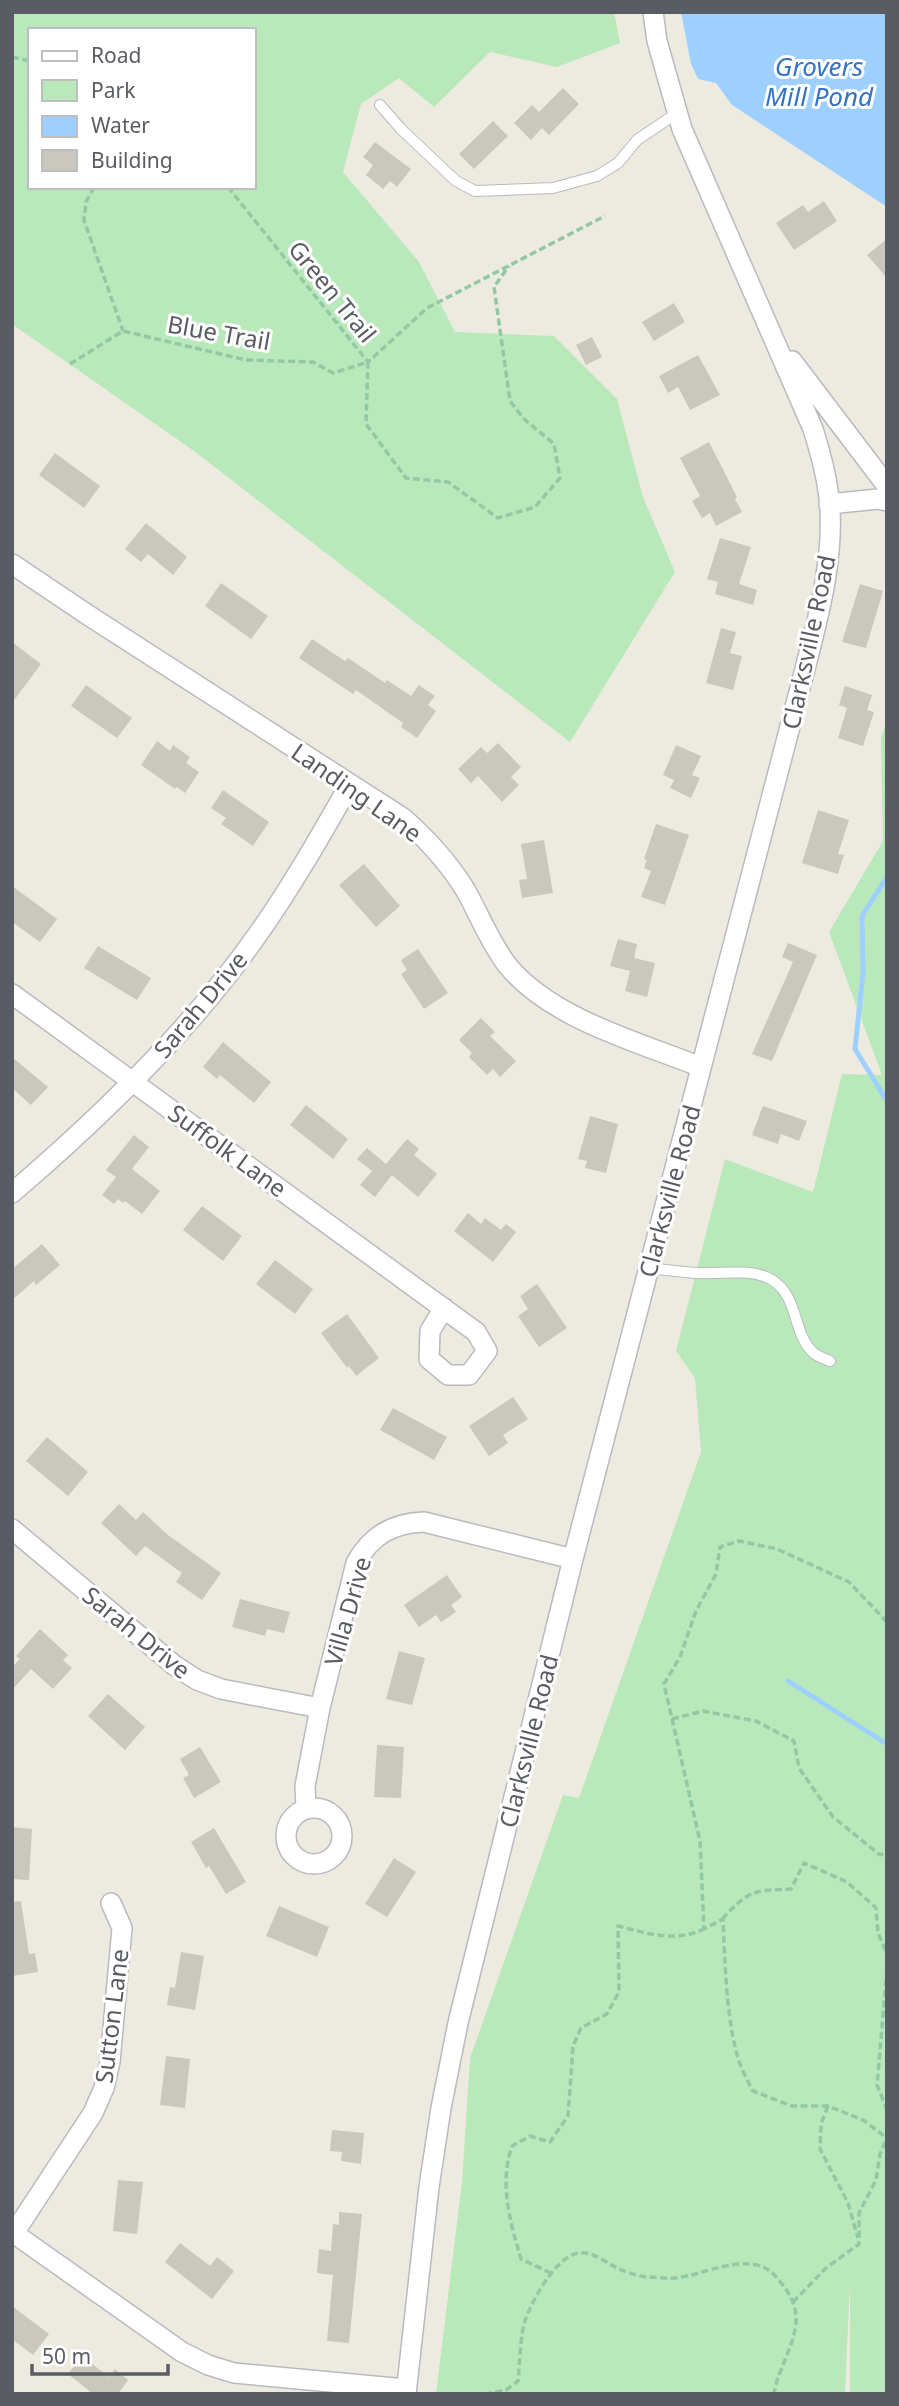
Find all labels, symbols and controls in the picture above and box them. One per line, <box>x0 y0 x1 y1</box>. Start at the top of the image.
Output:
legend <box>28 28 256 189</box>
text: Road <box>91 41 141 69</box>
water label: Grovers Mill Pond <box>765 48 874 114</box>
text: Park <box>91 76 136 104</box>
text: Water <box>91 111 150 139</box>
text: Building <box>91 146 173 174</box>
street label: Green Trail <box>282 233 384 349</box>
street label: Blue Trail <box>165 307 273 357</box>
street label: Clarksville Road <box>773 552 843 732</box>
street label: Landing Lane <box>285 735 429 849</box>
street label: Sarah Drive <box>146 944 254 1064</box>
street label: Suffolk Lane <box>162 1096 294 1204</box>
street label: Clarksville Road <box>630 1101 708 1281</box>
street label: Villa Drive <box>316 1553 378 1669</box>
street label: Sarah Drive <box>76 1578 198 1686</box>
street label: Clarksville Road <box>491 1651 565 1831</box>
street label: Sutton Lane <box>86 1947 136 2085</box>
scale bar <box>32 2332 168 2376</box>
text: 50 m <box>42 2342 91 2370</box>

